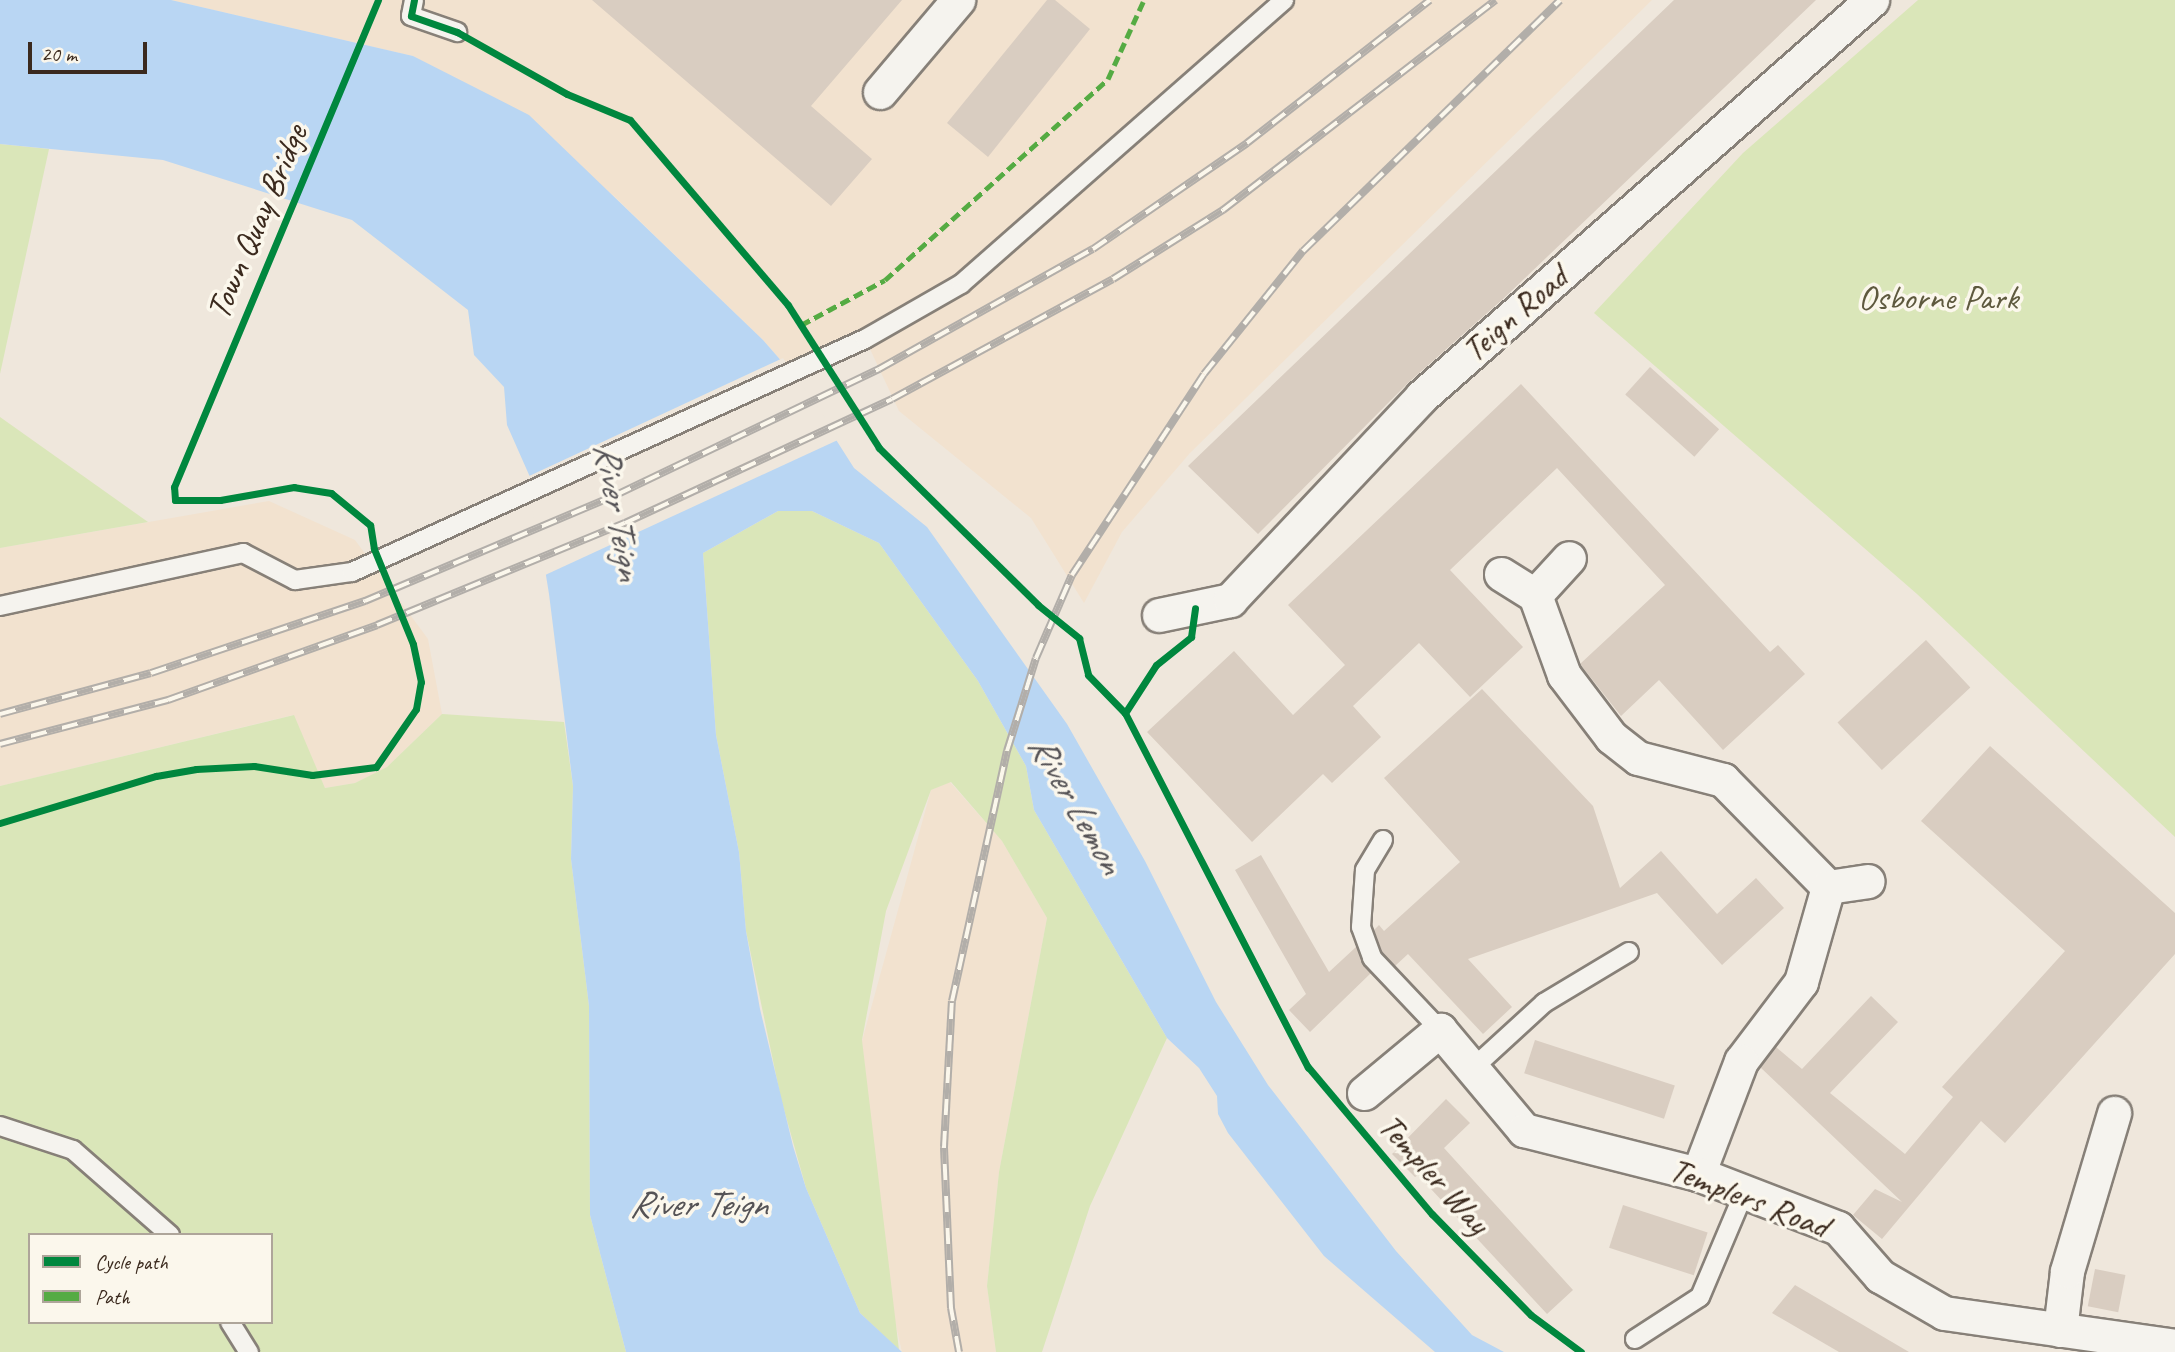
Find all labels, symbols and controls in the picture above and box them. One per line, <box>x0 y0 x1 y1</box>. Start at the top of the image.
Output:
scale bar <box>32 28 150 72</box>
text: 20 m <box>41 41 77 67</box>
street label: Town Quay Bridge <box>197 118 317 326</box>
street label: Teign Road <box>1454 257 1576 371</box>
park label: Osborne Park <box>1858 277 2018 319</box>
water label: River Teign <box>584 440 652 582</box>
water label: River Lemon <box>1019 727 1133 881</box>
street label: Templer Way <box>1369 1105 1499 1243</box>
street label: Templers Road <box>1664 1149 1834 1247</box>
water label: River Teign <box>630 1182 766 1226</box>
legend <box>28 1233 273 1324</box>
text: Cycle path <box>95 1249 168 1275</box>
text: Path <box>95 1284 130 1310</box>

